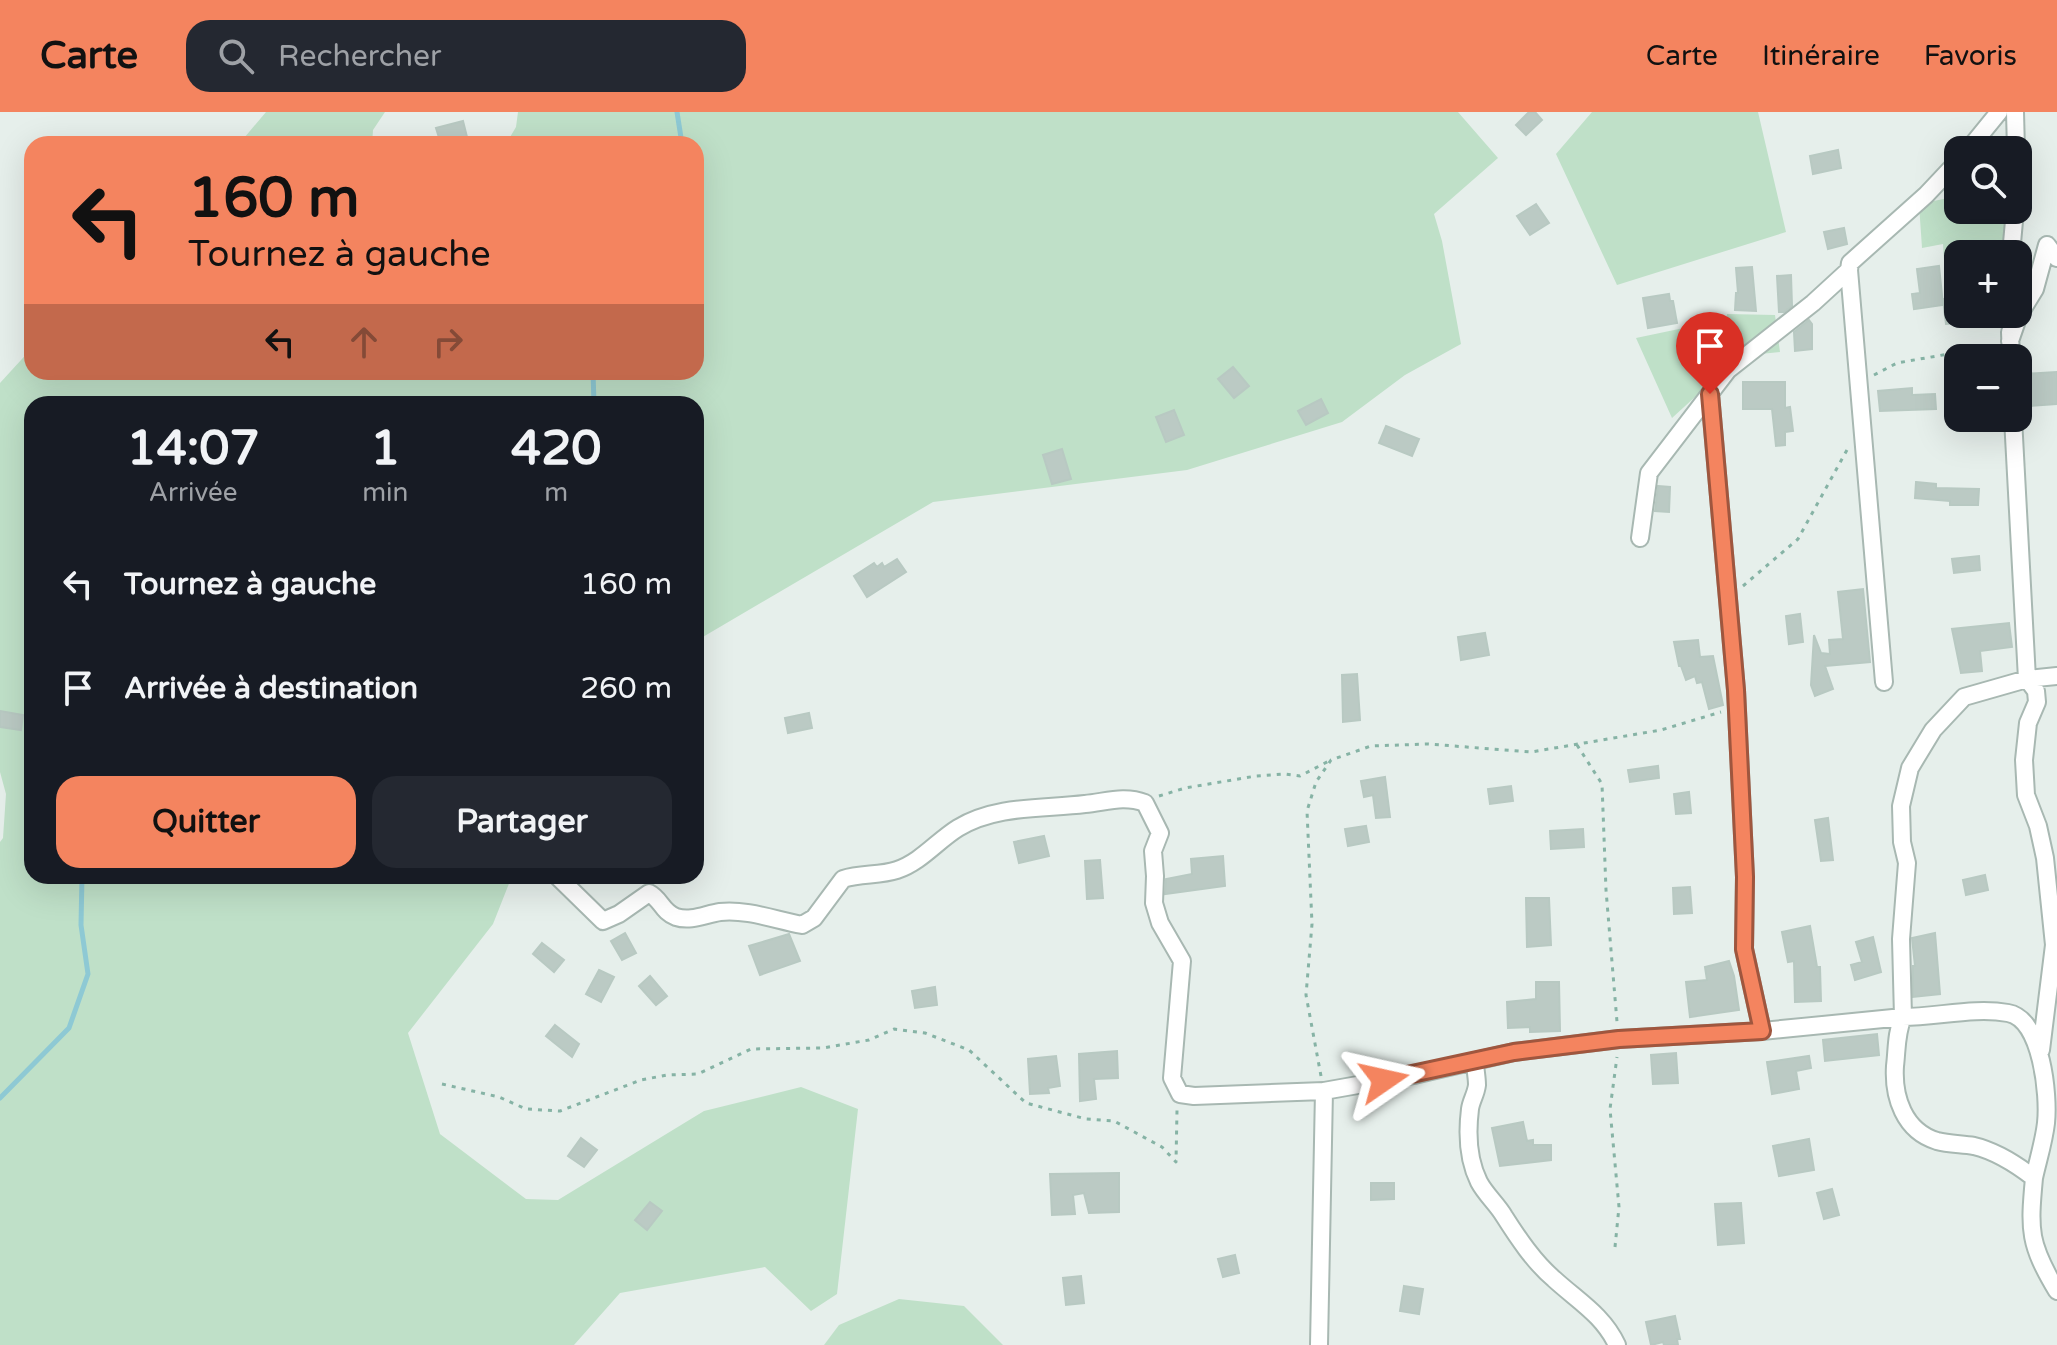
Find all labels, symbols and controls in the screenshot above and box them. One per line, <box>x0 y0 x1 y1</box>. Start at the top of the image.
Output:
search box <box>186 20 746 92</box>
text: Carte <box>40 33 138 79</box>
icon: search <box>214 34 258 78</box>
text: Rechercher <box>278 38 441 75</box>
text: Carte <box>1646 39 1718 73</box>
text: Itinéraire <box>1762 39 1880 73</box>
text: Favoris <box>1924 39 2017 73</box>
map controls <box>1944 136 2032 432</box>
button: search <box>1944 136 2032 224</box>
text: 160 m <box>188 165 359 232</box>
icon: left <box>56 168 160 272</box>
text: Tournez à gauche <box>188 233 491 276</box>
button: + <box>1944 240 2032 328</box>
pin <box>1676 312 1744 394</box>
icon: left <box>258 320 302 364</box>
icon: ahead <box>342 320 386 364</box>
icon: right <box>426 320 470 364</box>
icon: arrive <box>1688 324 1732 368</box>
button: − <box>1944 344 2032 432</box>
text: 14:07 <box>127 420 260 478</box>
text: 1 <box>370 420 400 478</box>
text: 420 <box>511 420 601 478</box>
text: Arrivée <box>149 477 237 508</box>
text: min <box>362 477 408 508</box>
text: m <box>544 477 568 508</box>
icon: left <box>56 562 100 606</box>
text: Tournez à gauche <box>124 566 376 603</box>
text: 160 m <box>580 566 672 603</box>
icon: arrive <box>56 666 100 710</box>
text: Arrivée à destination <box>124 670 418 707</box>
text: 260 m <box>580 670 672 707</box>
button: Quitter <box>56 776 356 868</box>
button: Partager <box>372 776 672 868</box>
position arrow <box>1342 1038 1426 1122</box>

